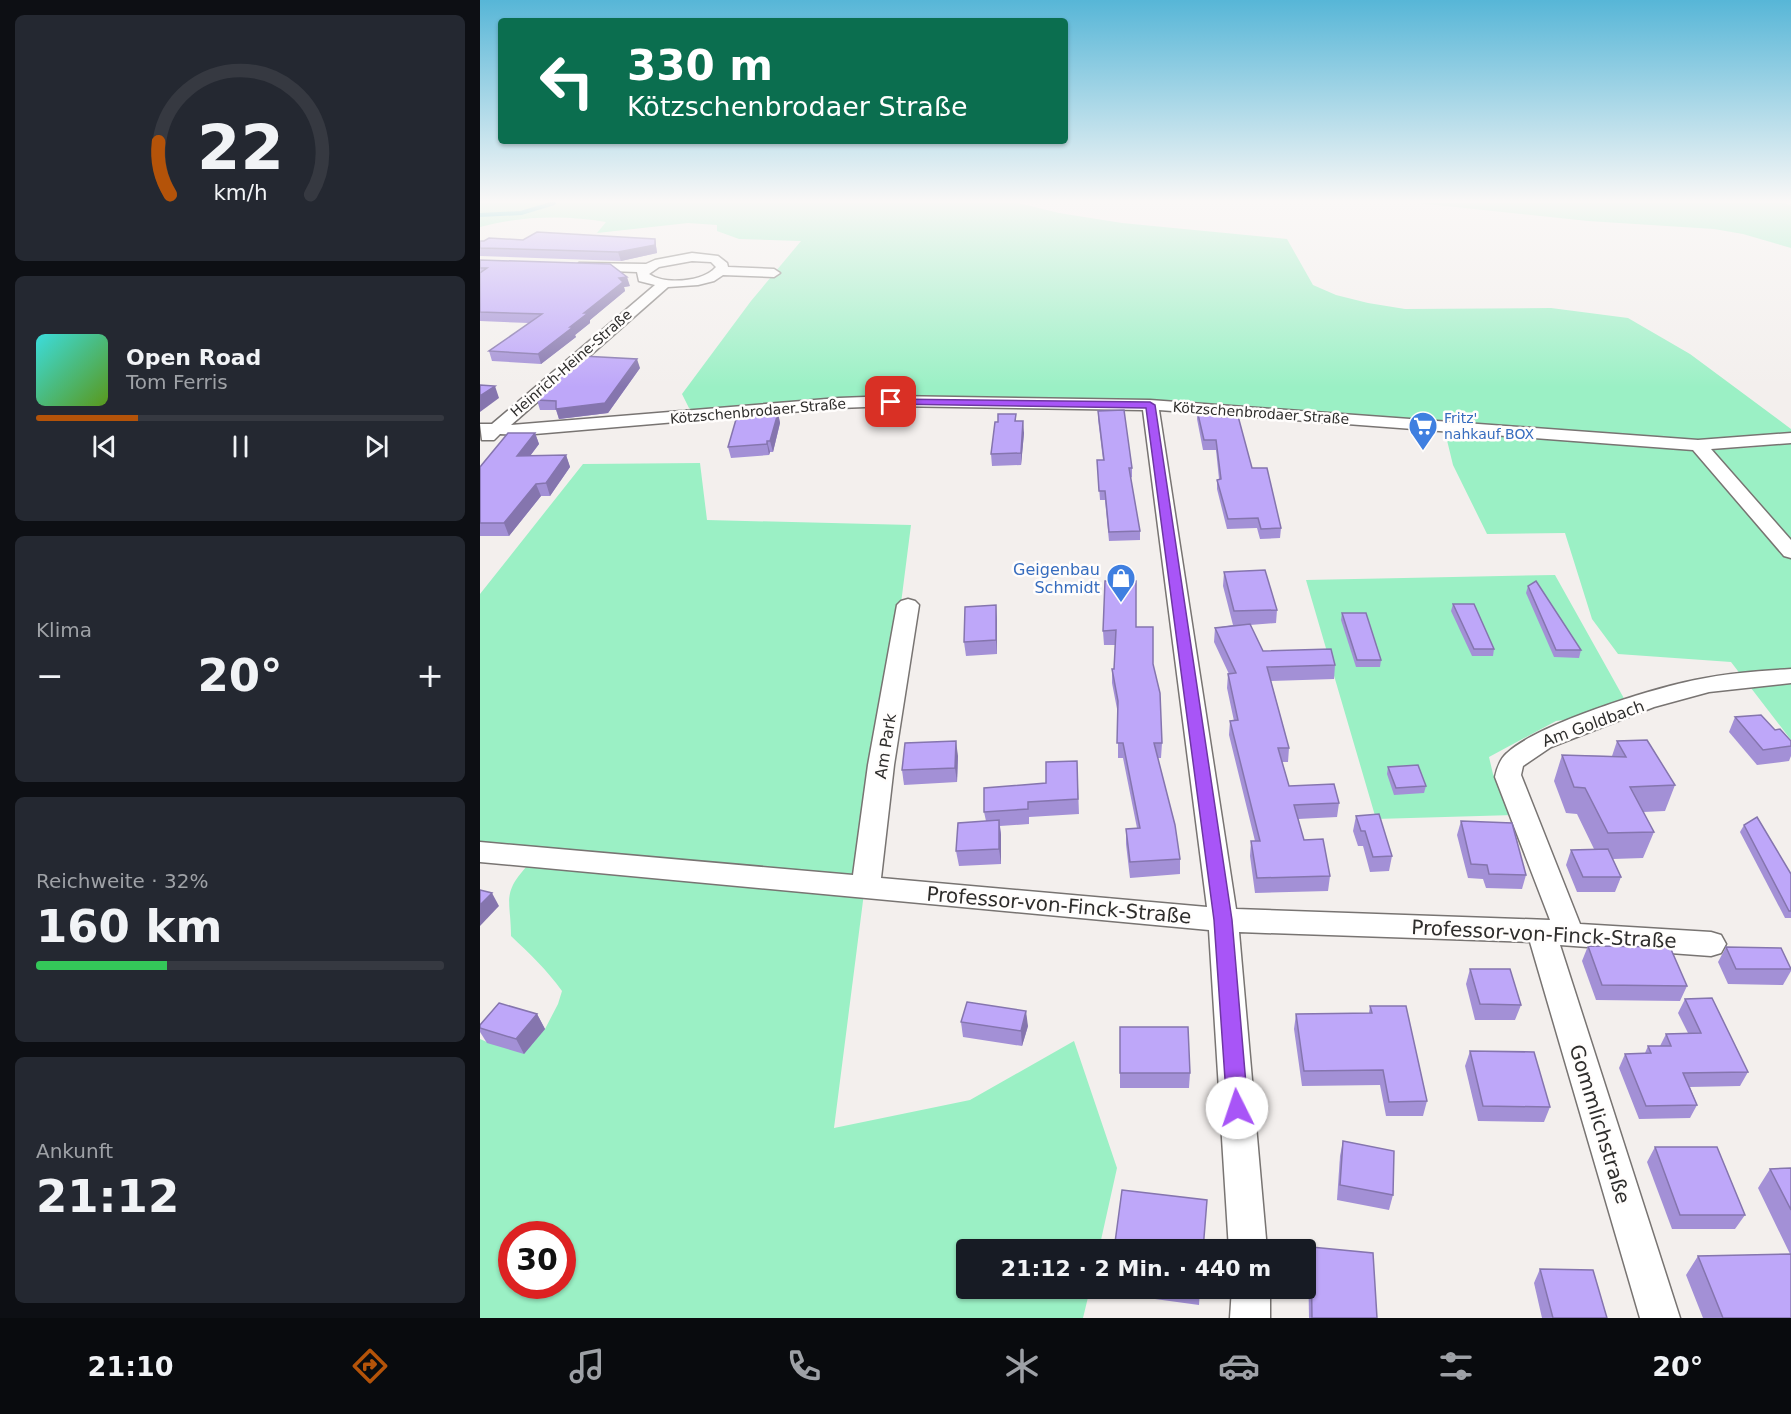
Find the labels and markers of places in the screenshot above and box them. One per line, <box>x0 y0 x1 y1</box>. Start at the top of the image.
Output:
pin <box>865 376 916 427</box>
supermarket icon: Fritz' nahkauf BOX <box>1407 410 1439 452</box>
place label: Fritz' nahkauf BOX <box>1444 410 1535 442</box>
place label: Geigenbau Schmidt <box>1013 560 1100 597</box>
shop icon: Geigenbau Schmidt <box>1105 562 1137 604</box>

